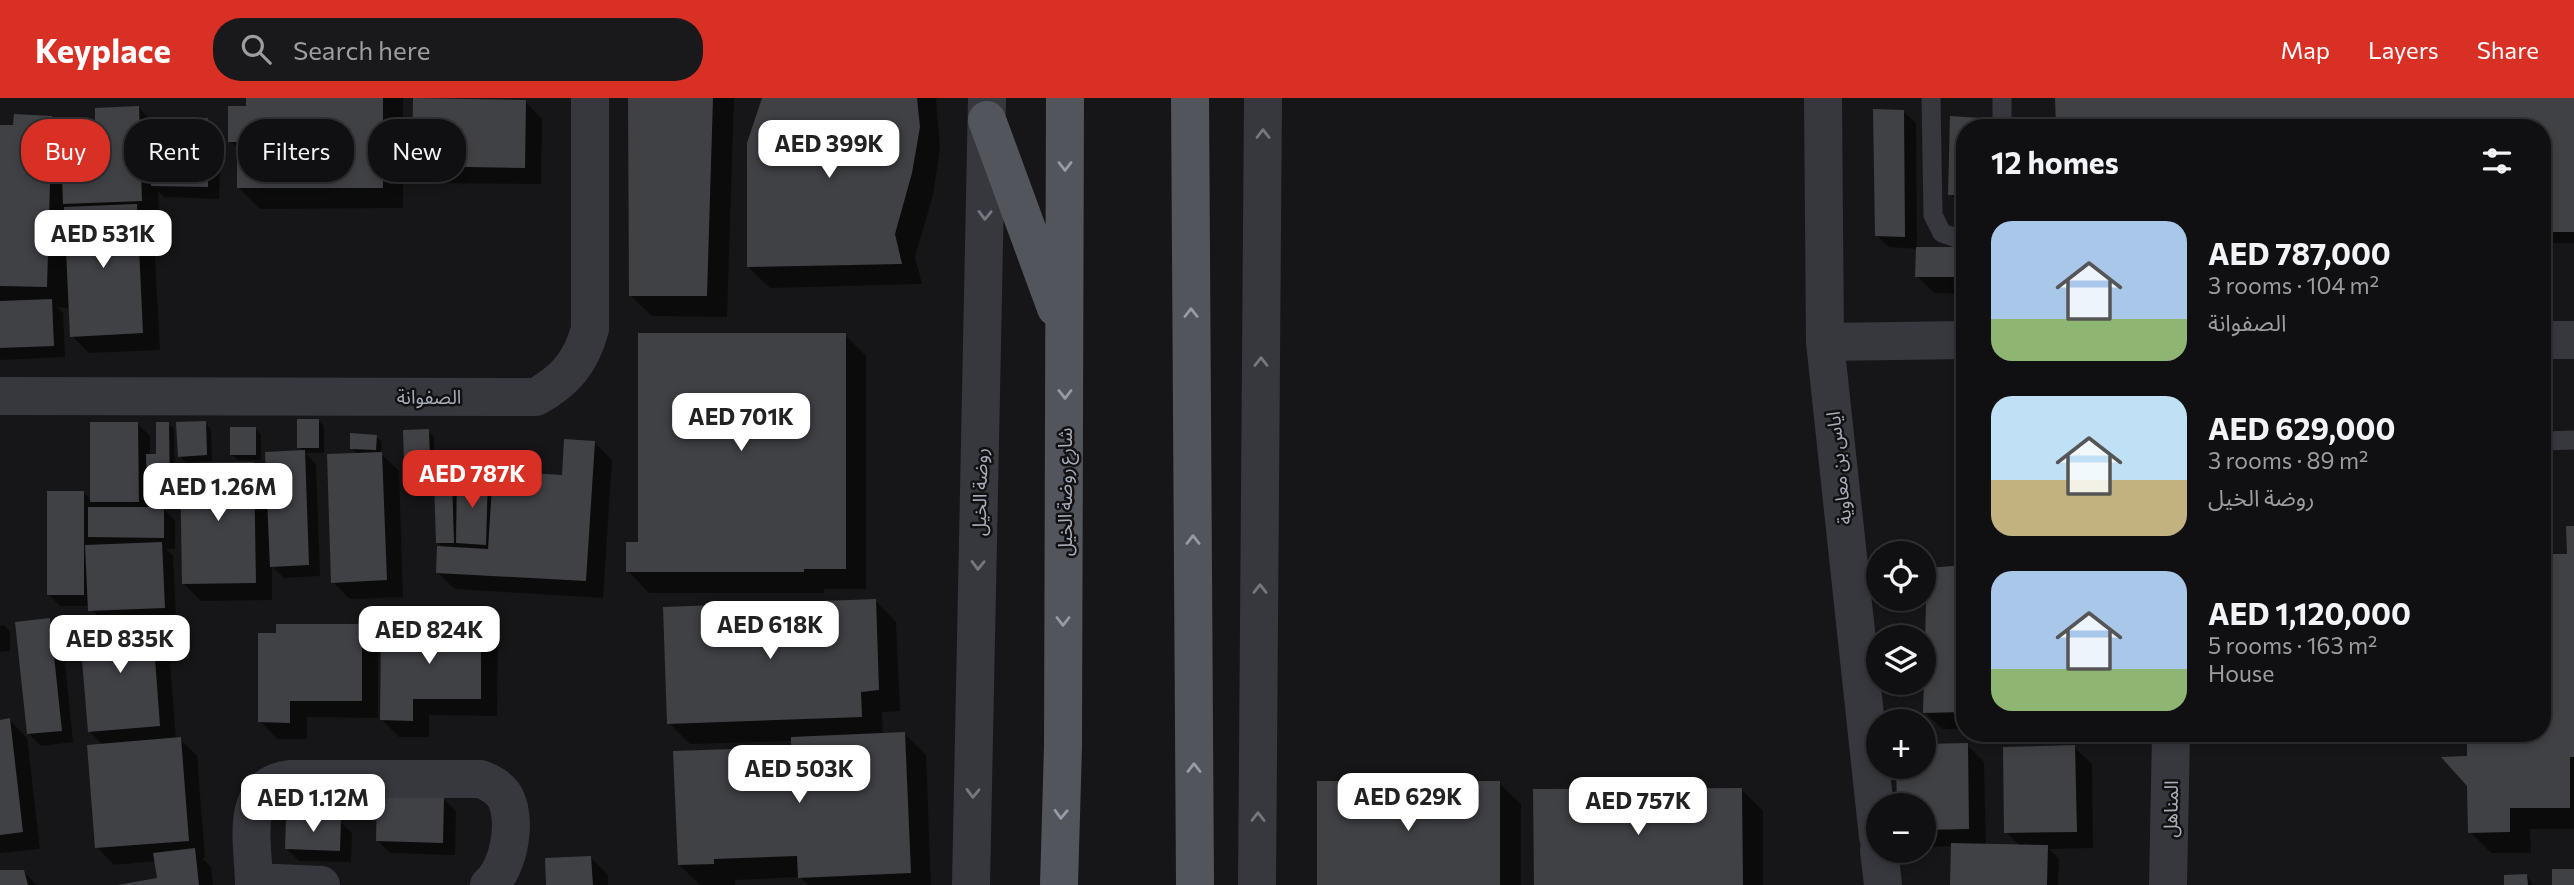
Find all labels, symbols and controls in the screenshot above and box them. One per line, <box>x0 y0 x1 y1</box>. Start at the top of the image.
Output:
search box <box>213 18 703 81</box>
text: Keyplace <box>35 29 171 70</box>
icon: search <box>237 30 275 68</box>
text: Search here <box>293 34 430 65</box>
text: Map <box>2281 35 2330 64</box>
text: Layers <box>2368 35 2439 64</box>
text: Share <box>2477 35 2539 64</box>
chip: Buy <box>21 119 110 182</box>
chip: Rent <box>124 119 224 182</box>
chip: Filters <box>238 119 354 182</box>
chip: New <box>368 119 466 182</box>
pin: AED 399K <box>757 120 901 180</box>
text: AED 399K <box>774 129 884 157</box>
one-way arrow <box>1255 129 1271 139</box>
icon: filters <box>2478 142 2516 180</box>
text: 12 homes <box>1991 143 2119 180</box>
one-way arrow <box>1057 161 1073 172</box>
one-way arrow <box>977 210 993 221</box>
pin: AED 531K <box>31 211 175 270</box>
text: AED 531K <box>51 219 155 247</box>
text: AED 787,000 <box>2208 234 2391 271</box>
icon: home <box>2047 249 2131 333</box>
text: 3 rooms · 104 m² <box>2208 271 2379 299</box>
one-way arrow <box>1183 307 1199 318</box>
text: الصفوانة <box>2208 308 2286 336</box>
one-way arrow <box>1253 356 1269 367</box>
street label: الصفوانة <box>397 385 461 409</box>
one-way arrow <box>1057 389 1073 399</box>
pin: AED 701K <box>669 394 813 453</box>
text: AED 701K <box>688 402 794 430</box>
text: AED 629,000 <box>2208 409 2395 446</box>
street label: اياس بن معاوية <box>1821 410 1856 526</box>
icon: home <box>2047 424 2131 508</box>
street label: شارع روضة الخيل <box>1053 428 1079 556</box>
text: 3 rooms · 89 m² <box>2208 446 2368 474</box>
street label: روضة الخيل <box>967 448 992 536</box>
pin: AED 787K <box>400 450 544 510</box>
text: AED 787K <box>419 459 525 487</box>
pin: AED 1.26M <box>138 464 298 523</box>
text: AED 1.26M <box>159 472 277 500</box>
text: روضة الخيل <box>2208 483 2315 511</box>
one-way arrow <box>1185 535 1200 546</box>
map controls <box>1866 541 1936 863</box>
button: locate <box>1866 541 1936 611</box>
one-way arrow <box>970 560 985 571</box>
one-way arrow <box>1252 584 1267 595</box>
text: AED 1,120,000 <box>2208 594 2411 631</box>
icon: home <box>2047 599 2131 683</box>
pin: AED 618K <box>698 602 842 661</box>
pin: AED 824K <box>357 606 501 666</box>
text: AED 618K <box>717 610 823 638</box>
text: AED 824K <box>375 615 483 643</box>
pin: AED 835K <box>48 616 192 675</box>
one-way arrow <box>1055 616 1071 627</box>
text: AED 835K <box>66 624 174 652</box>
button: layers <box>1866 625 1936 695</box>
text: 5 rooms · 163 m² <box>2208 631 2377 659</box>
text: House <box>2208 659 2274 687</box>
button: + <box>1866 709 1936 779</box>
pin: AED 503K <box>727 746 871 805</box>
text: AED 503K <box>744 754 854 782</box>
one-way arrow <box>1186 762 1202 773</box>
pin: AED 1.12M <box>233 774 393 834</box>
pin: AED 629K <box>1336 774 1480 833</box>
pin: AED 757K <box>1566 778 1710 837</box>
street label: المناهل <box>2158 780 2183 838</box>
text: AED 629K <box>1354 782 1462 810</box>
text: AED 1.12M <box>257 783 369 811</box>
text: AED 757K <box>1585 786 1691 814</box>
one-way arrow <box>965 788 981 798</box>
button: − <box>1866 793 1936 863</box>
one-way arrow <box>1053 809 1068 820</box>
one-way arrow <box>1250 811 1266 822</box>

